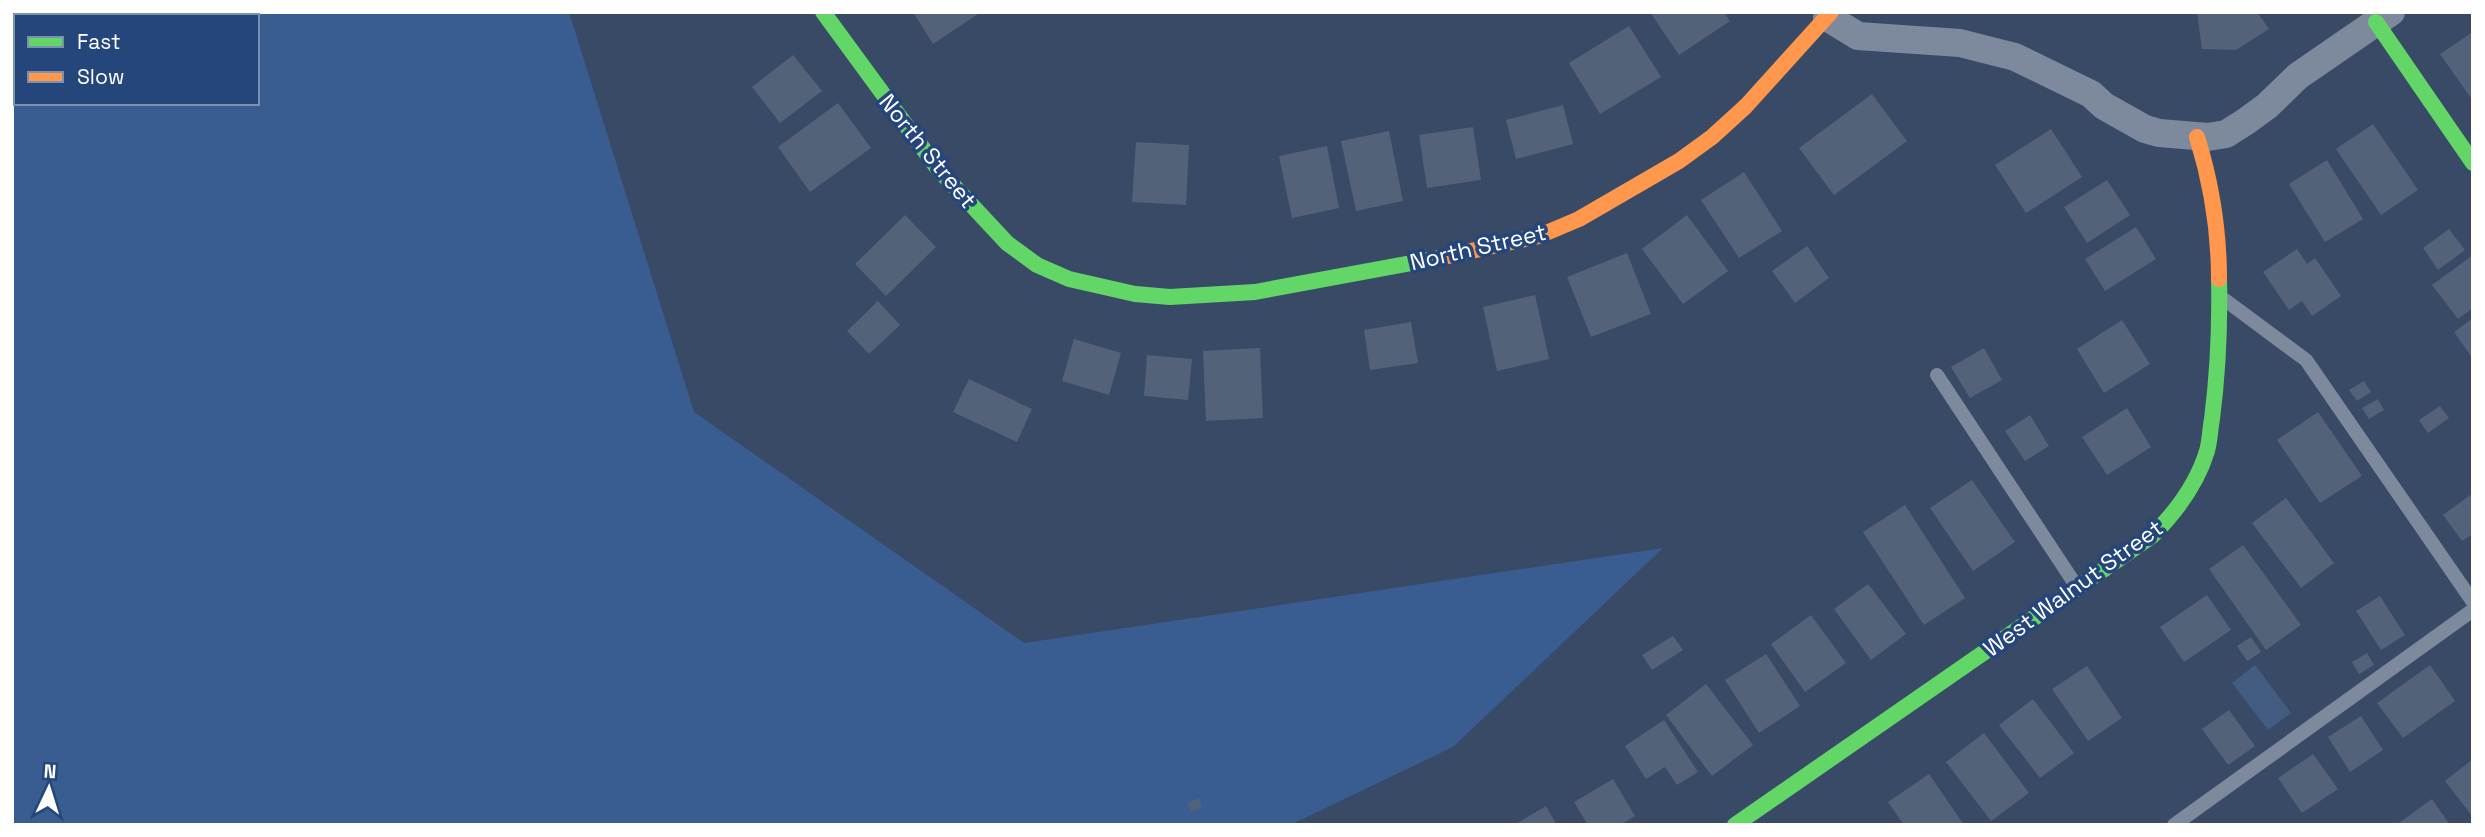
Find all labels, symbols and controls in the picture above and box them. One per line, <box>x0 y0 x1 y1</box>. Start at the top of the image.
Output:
legend <box>14 14 259 105</box>
text: Fast <box>77 28 121 55</box>
text: Slow <box>77 63 125 90</box>
street label: North Street <box>873 88 983 214</box>
street label: North Street <box>1407 217 1549 277</box>
street label: West Walnut Street <box>1977 513 2169 663</box>
north arrow <box>14 753 84 823</box>
text: N <box>43 759 57 784</box>

